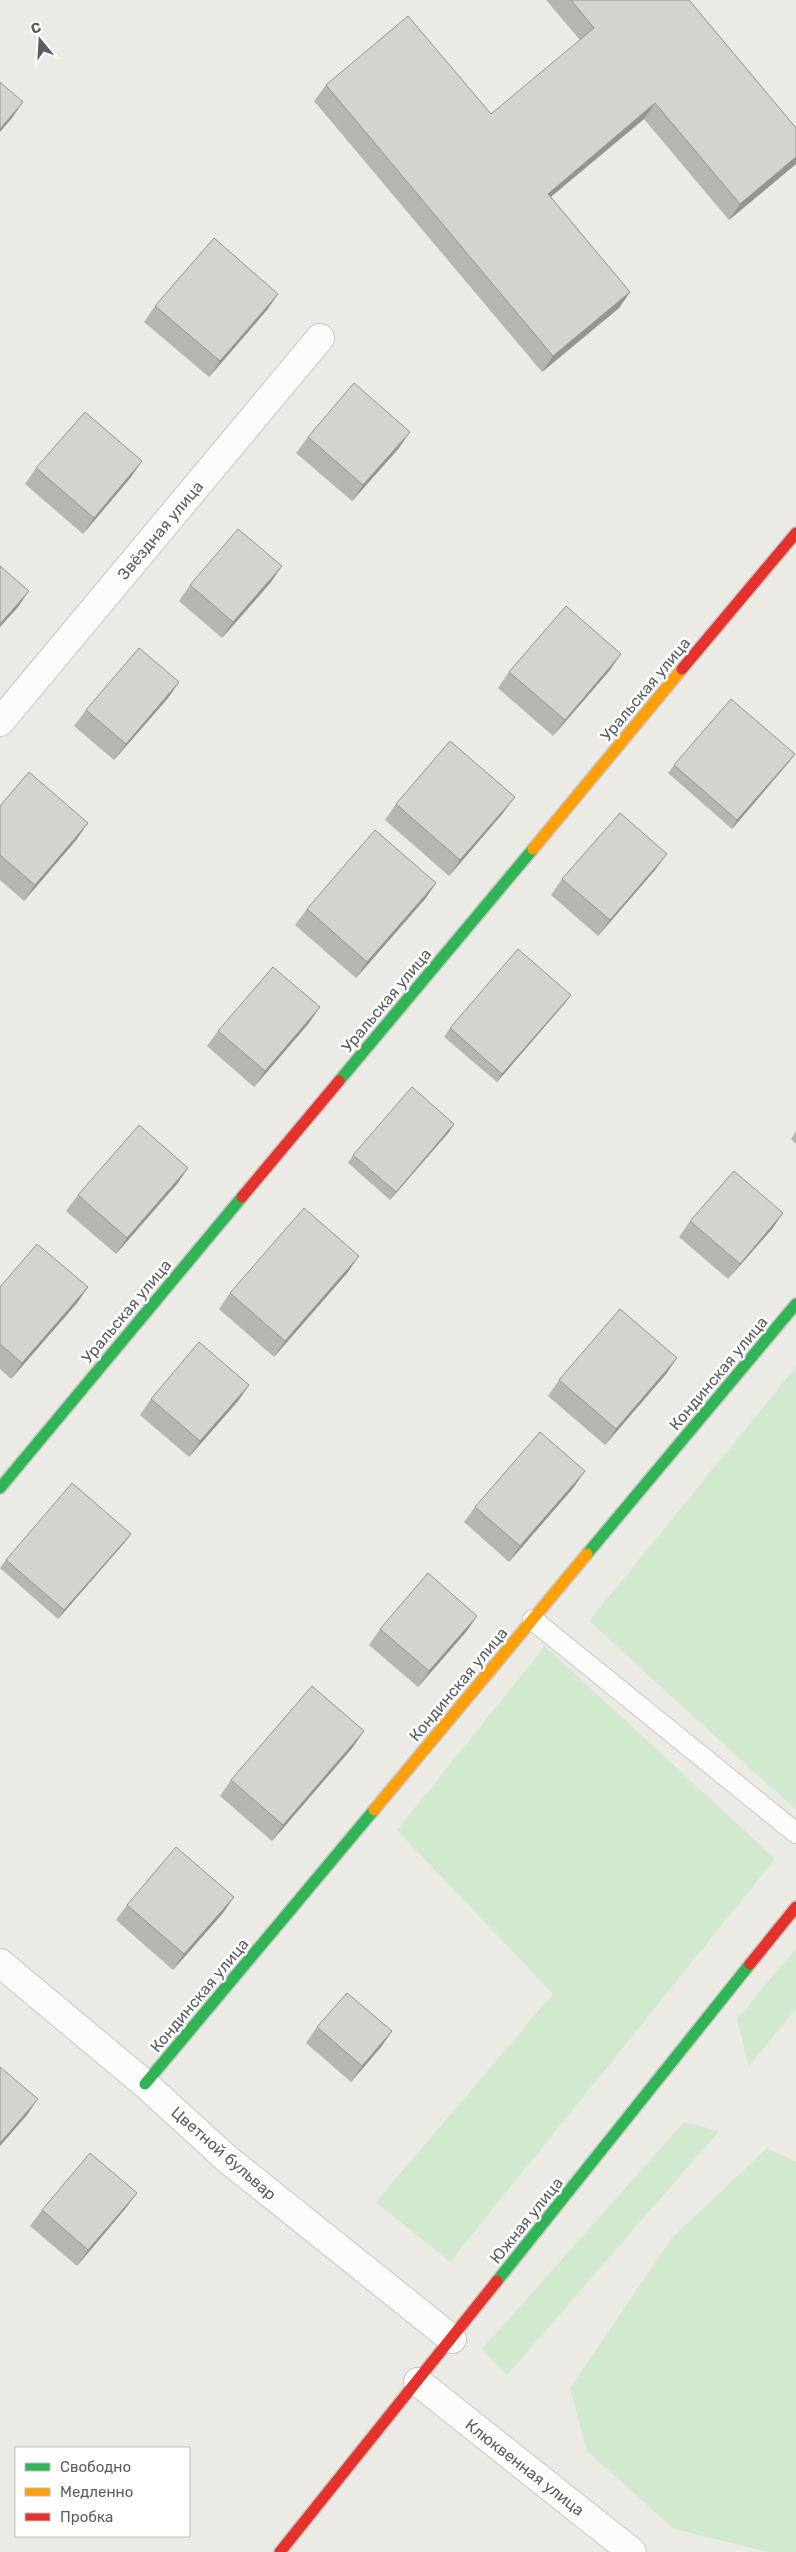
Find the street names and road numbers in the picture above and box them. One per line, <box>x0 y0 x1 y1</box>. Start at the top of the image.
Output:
street label: Звёздная улица <box>114 477 207 584</box>
street label: Уральская улица <box>597 634 694 745</box>
street label: Уральская улица <box>338 945 435 1056</box>
street label: Уральская улица <box>78 1256 175 1367</box>
street label: Кондинская улица <box>665 1313 772 1434</box>
street label: Кондинская улица <box>405 1624 512 1745</box>
street label: Кондинская улица <box>146 1935 253 2056</box>
street label: Цветной бульвар <box>167 2103 280 2204</box>
street label: Южная улица <box>486 2173 567 2267</box>
street label: Клюквенная улица <box>461 2415 588 2520</box>

